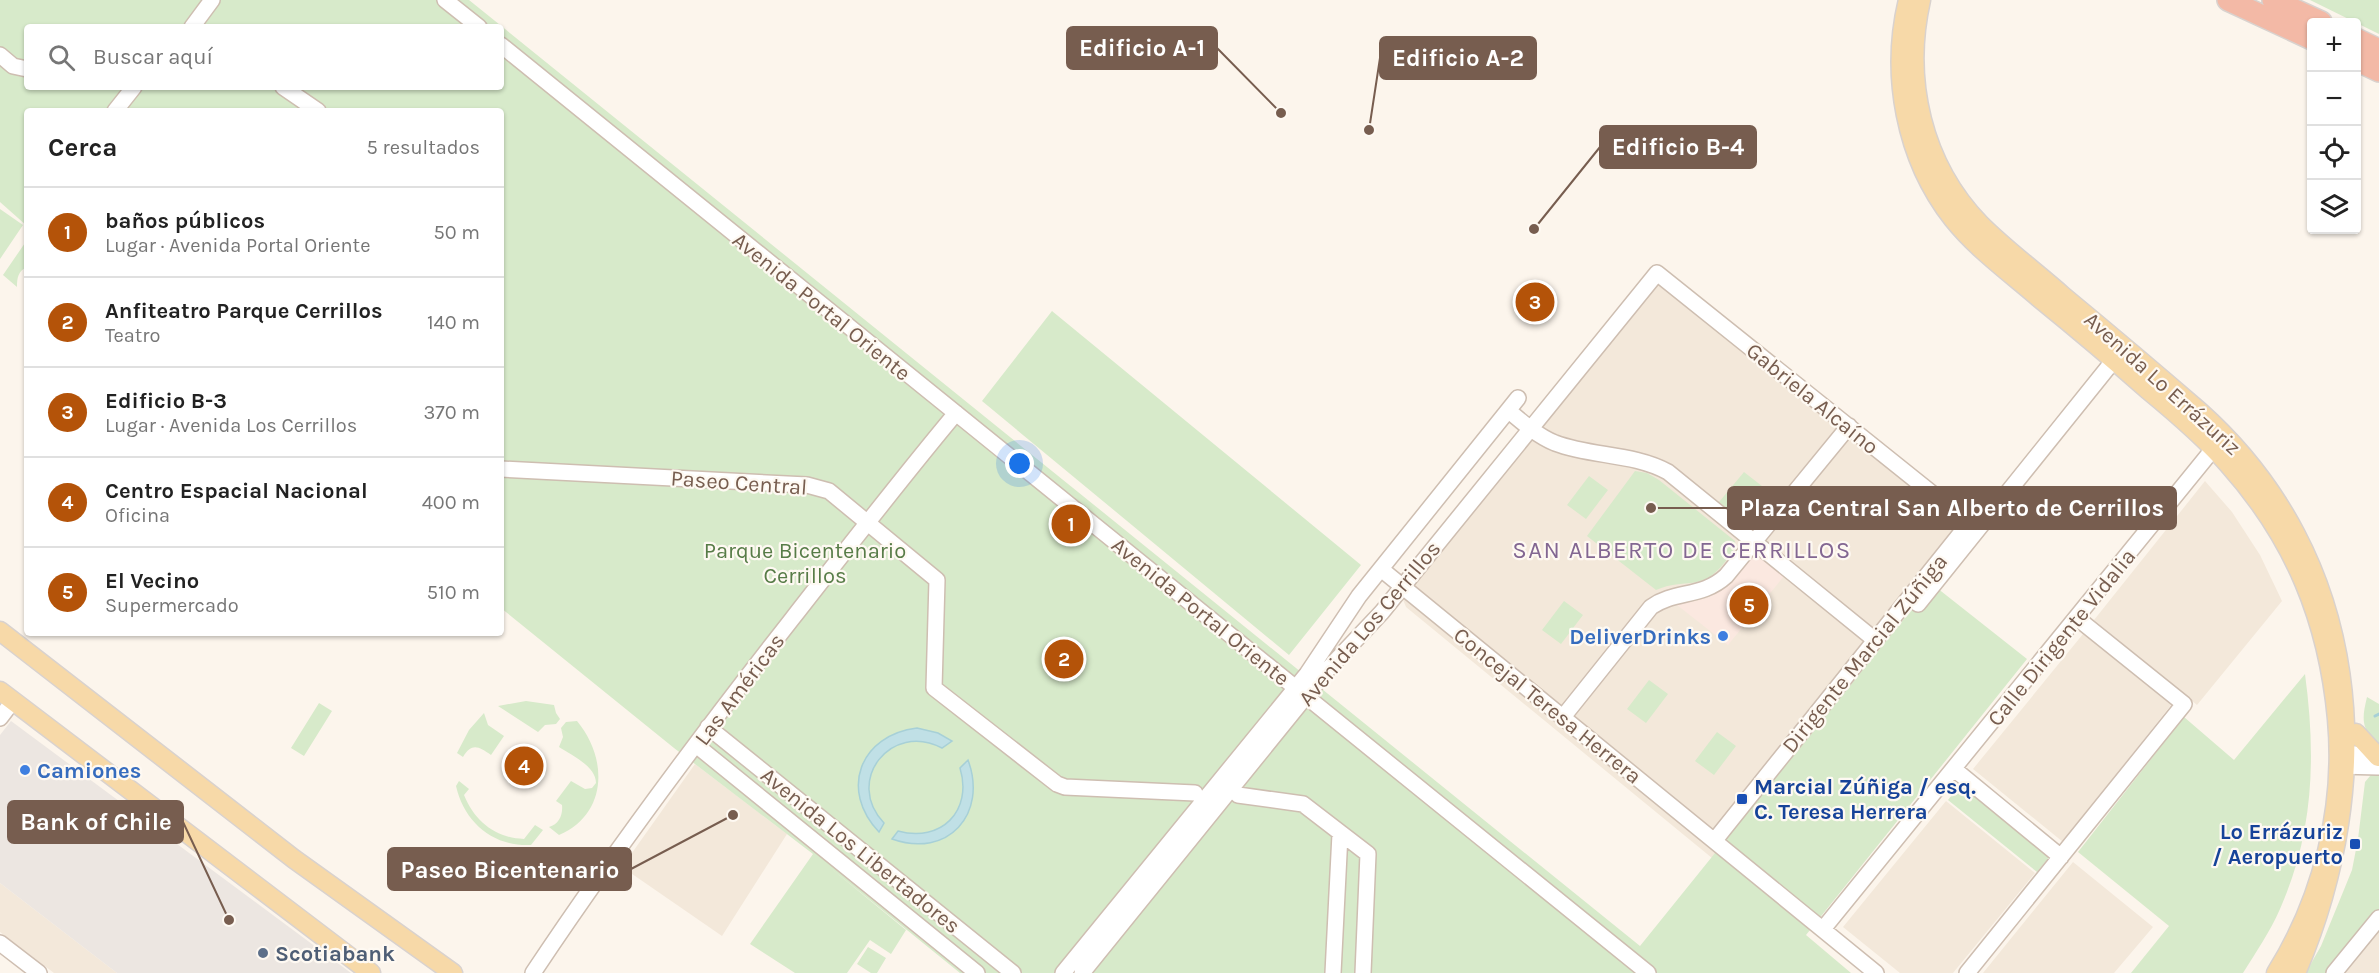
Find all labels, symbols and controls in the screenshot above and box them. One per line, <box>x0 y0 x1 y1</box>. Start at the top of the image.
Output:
map controls <box>2307 18 2361 234</box>
button: + <box>2307 18 2361 72</box>
search box <box>24 24 504 90</box>
callout: Edificio A-1 <box>1067 27 1217 69</box>
text: Edificio A-1 <box>1079 34 1205 62</box>
callout: Edificio A-2 <box>1380 37 1536 79</box>
icon: search <box>45 41 78 74</box>
text: Buscar aquí <box>93 44 213 70</box>
text: Edificio A-2 <box>1392 44 1524 72</box>
button: − <box>2307 72 2361 126</box>
callout: Edificio B-4 <box>1600 126 1756 168</box>
button: locate <box>2307 126 2361 180</box>
text: Cerca <box>48 132 117 163</box>
text: Edificio B-4 <box>1612 133 1744 161</box>
text: 5 resultados <box>366 136 480 159</box>
button: layers <box>2307 180 2361 234</box>
text: baños públicos <box>105 208 265 234</box>
text: 1 <box>64 221 71 244</box>
text: 50 m <box>433 221 480 244</box>
street label: Avenida Portal Oriente <box>727 227 916 387</box>
text: Lugar · Avenida Portal Oriente <box>105 234 370 257</box>
pin: 3 <box>1516 280 1555 324</box>
text: Anfiteatro Parque Cerrillos <box>105 298 383 324</box>
street label: Avenida Lo Errázuriz <box>2079 307 2246 461</box>
text: 2 <box>61 311 74 334</box>
text: 140 m <box>427 311 480 334</box>
text: Teatro <box>105 324 160 347</box>
street label: Gabriela Alcaíno <box>1741 337 1884 460</box>
text: Edificio B-3 <box>105 388 227 414</box>
text: 3 <box>61 401 74 424</box>
text: 370 m <box>423 401 480 424</box>
text: Lugar · Avenida Los Cerrillos <box>105 414 357 437</box>
your location <box>1005 449 1034 478</box>
street label: Paseo Central <box>670 465 808 501</box>
text: Centro Espacial Nacional <box>105 478 368 504</box>
callout: Plaza Central San Alberto de Cerrillos <box>1728 487 2176 529</box>
text: 4 <box>62 491 73 514</box>
text: 400 m <box>422 491 480 514</box>
text: Plaza Central San Alberto de Cerrillos <box>1740 494 2164 522</box>
pin: 1 <box>1052 502 1090 546</box>
text: Oficina <box>105 504 170 527</box>
street label: Avenida Portal Oriente <box>1106 532 1295 692</box>
street label: Avenida Los Cerrillos <box>1293 536 1446 711</box>
district label: SAN ALBERTO DE CERRILLOS <box>1512 536 1852 564</box>
park label: Parque Bicentenario Cerrillos <box>704 538 906 589</box>
street label: Calle Dirigente Vidalia <box>1982 544 2141 732</box>
street label: Dirigente Marcial Zúñiga <box>1777 549 1953 758</box>
text: El Vecino <box>105 568 199 594</box>
text: 5 <box>62 581 73 604</box>
text: 510 m <box>427 581 480 604</box>
pin: 5 <box>1730 582 1768 628</box>
text: Supermercado <box>105 594 239 617</box>
street label: Concejal Teresa Herrera <box>1448 622 1646 789</box>
place label: DeliverDrinks <box>1569 624 1711 650</box>
street label: Las Américas <box>689 629 790 751</box>
marker: DeliverDrinks <box>1716 629 1730 643</box>
pin: 2 <box>1044 636 1084 682</box>
pin: 4 <box>504 744 544 789</box>
place label: Camiones <box>37 758 141 784</box>
street label: Avenida Los Libertadores <box>755 762 965 939</box>
marker: Camiones <box>18 763 32 777</box>
place label: Marcial Zúñiga / esq. C. Teresa Herrera <box>1754 774 1976 825</box>
marker: Marcial Zúñiga / esq. C. Teresa Herrera <box>1735 792 1749 806</box>
callout: Bank of Chile <box>8 801 183 843</box>
text: Bank of Chile <box>20 808 172 836</box>
place label: Lo Errázuriz / Aeropuerto <box>2212 819 2343 870</box>
marker: Lo Errázuriz / Aeropuerto <box>2348 837 2362 851</box>
callout: Paseo Bicentenario <box>388 848 631 890</box>
text: Paseo Bicentenario <box>401 856 619 884</box>
place label: Scotiabank <box>275 941 395 967</box>
marker: Scotiabank <box>256 946 270 960</box>

